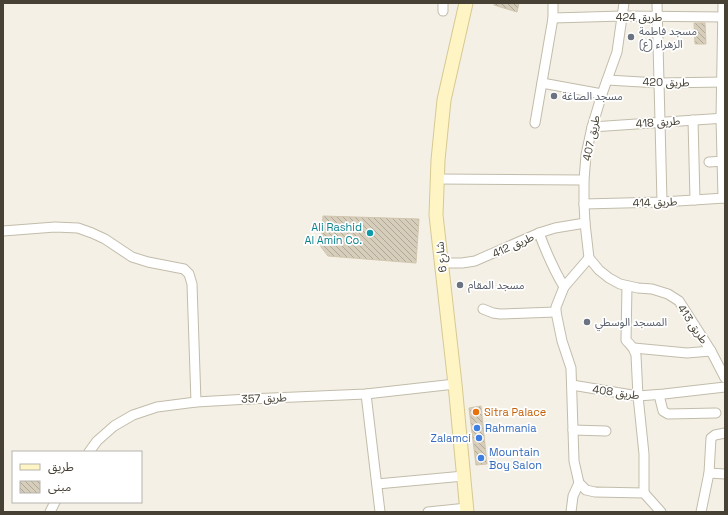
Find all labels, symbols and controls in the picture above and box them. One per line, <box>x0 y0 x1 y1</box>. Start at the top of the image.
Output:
street label: طريق 424 <box>616 10 662 24</box>
place label: مسجد فاطمة الزهراء (ع) <box>639 24 697 52</box>
marker: مسجد فاطمة الزهراء (ع) <box>626 32 636 42</box>
street label: طريق 420 <box>642 75 690 89</box>
place label: مسجد الصاغة <box>562 89 623 103</box>
marker: مسجد الصاغة <box>549 91 559 101</box>
street label: طريق 418 <box>635 113 681 131</box>
street label: طريق 407 <box>579 114 603 162</box>
street label: طريق 414 <box>632 194 678 210</box>
place label: Ali Rashid Al Amin Co. <box>304 220 362 247</box>
marker: Ali Rashid Al Amin Co. <box>365 228 375 238</box>
street label: طريق 412 <box>490 230 536 260</box>
street label: شارع 6 <box>432 240 451 273</box>
place label: مسجد المقام <box>468 278 525 293</box>
marker: مسجد المقام <box>455 280 465 290</box>
street label: طريق 413 <box>675 302 711 346</box>
place label: المسجد الوسطي <box>595 315 667 332</box>
marker: المسجد الوسطي <box>582 317 592 327</box>
street label: طريق 408 <box>592 382 640 402</box>
street label: طريق 357 <box>241 390 287 406</box>
place label: Sitra Palace <box>484 405 546 419</box>
marker: Sitra Palace <box>471 407 481 417</box>
place label: Rahmania <box>485 421 537 435</box>
marker: Rahmania <box>472 423 482 433</box>
place label: Zalamci <box>431 431 471 445</box>
marker: Zalamci <box>474 433 484 443</box>
place label: Mountain Boy Salon <box>489 445 542 472</box>
legend <box>12 451 142 503</box>
marker: Mountain Boy Salon <box>476 453 486 463</box>
text: طريق <box>48 459 74 475</box>
text: مبنى <box>48 479 71 495</box>

